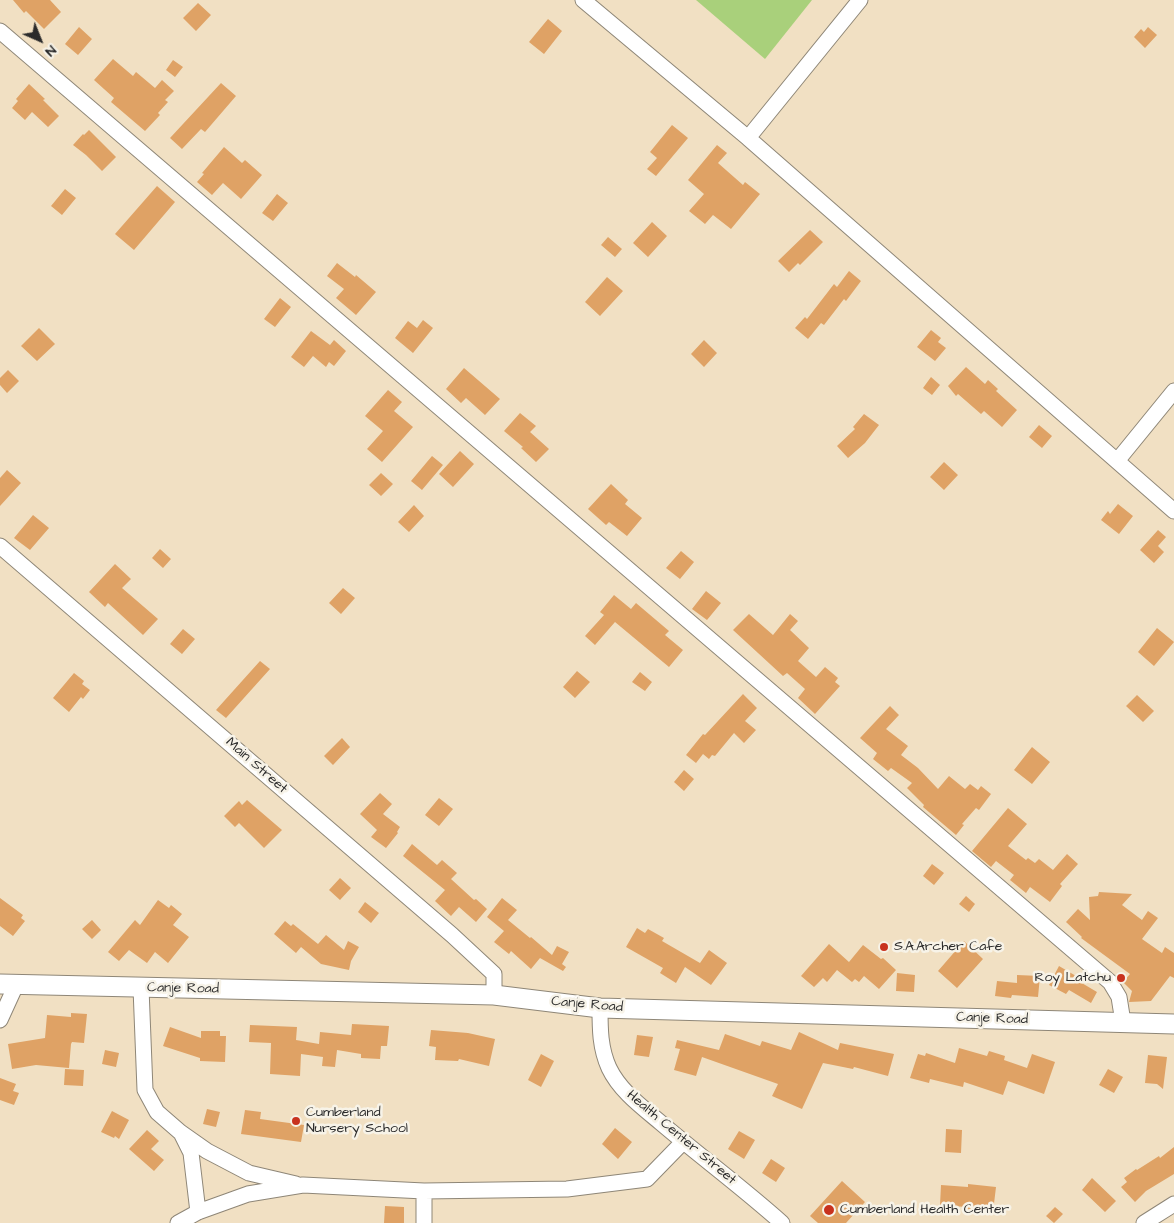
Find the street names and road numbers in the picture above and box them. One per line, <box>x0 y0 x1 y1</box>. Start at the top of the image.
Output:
street label: Main Street <box>222 735 290 797</box>
street label: Canje Road <box>147 980 219 998</box>
street label: Canje Road <box>550 994 624 1016</box>
street label: Canje Road <box>956 1009 1028 1029</box>
street label: Health Center Street <box>623 1087 739 1189</box>

